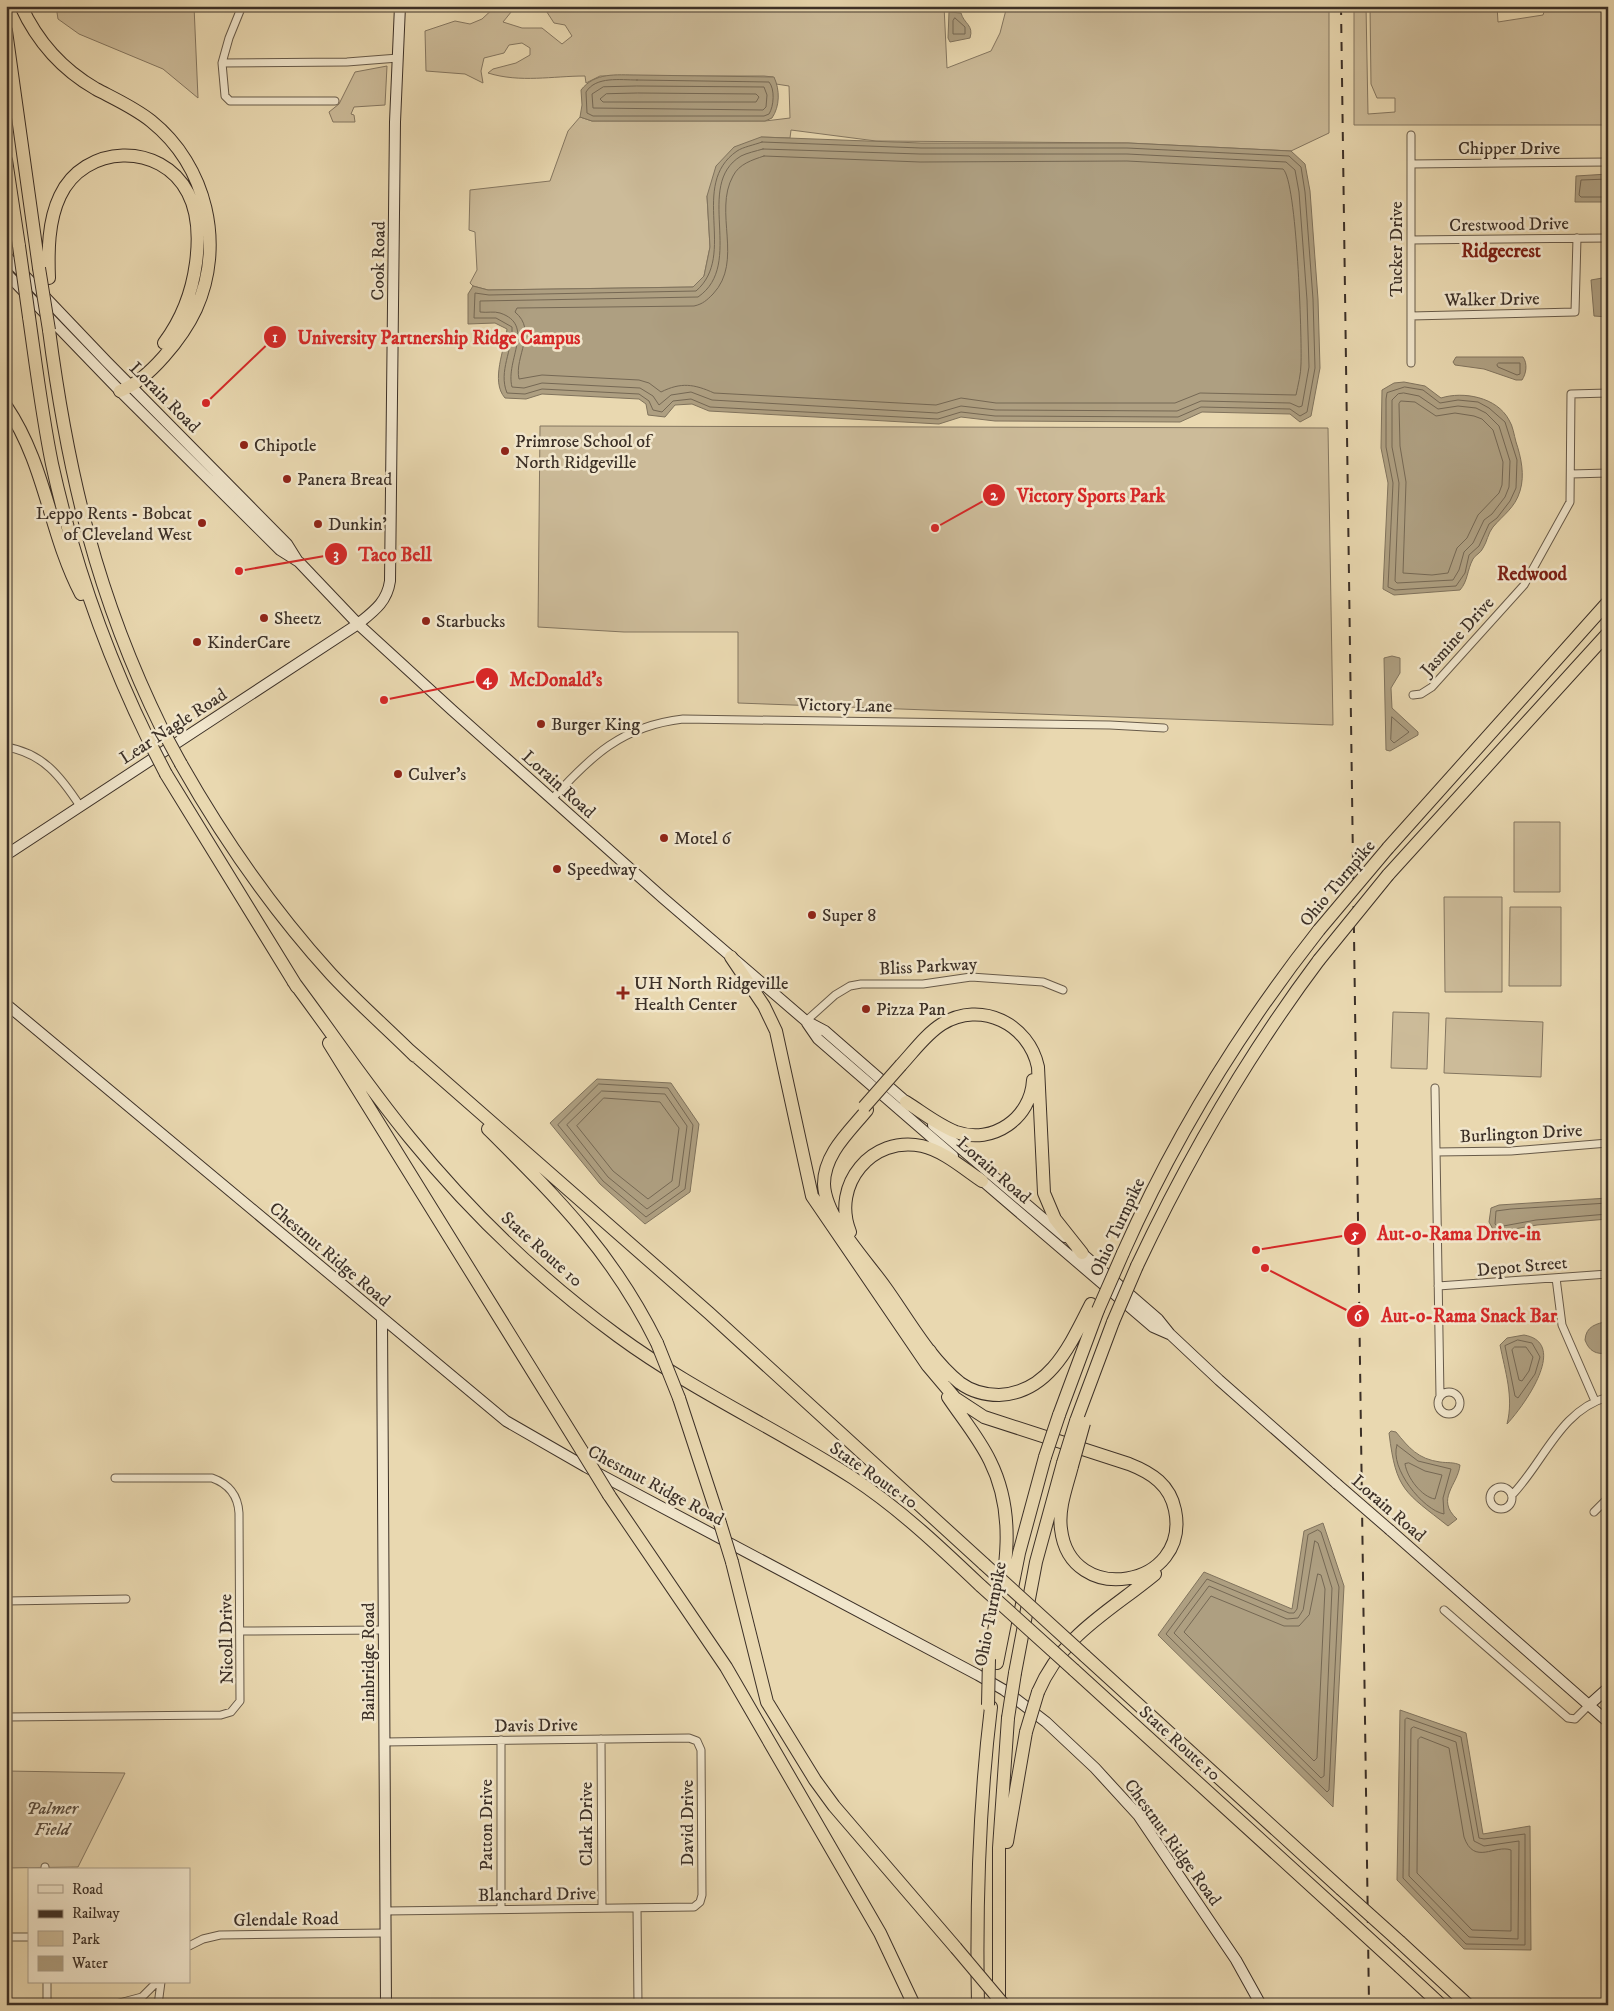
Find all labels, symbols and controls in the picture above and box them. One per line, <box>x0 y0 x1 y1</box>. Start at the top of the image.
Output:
street label: Chipper Drive <box>1458 138 1560 160</box>
street label: Tucker Drive <box>1386 201 1408 297</box>
street label: Crestwood Drive <box>1449 213 1569 237</box>
street label: Cook Road <box>367 221 391 301</box>
district label: Ridgecrest <box>1461 240 1542 263</box>
street label: Walker Drive <box>1443 288 1540 312</box>
callout: University Partnership Ridge Campus <box>262 320 590 354</box>
text: University Partnership Ridge Campus <box>298 327 581 350</box>
text: 1 <box>272 328 278 347</box>
street label: Lorain Road <box>124 358 204 438</box>
place label: Primrose School of North Ridgeville <box>515 431 654 474</box>
place label: Chipotle <box>254 435 316 457</box>
marker: Chipotle <box>238 439 250 451</box>
marker: Primrose School of North Ridgeville <box>499 445 511 457</box>
place label: Panera Bread <box>297 469 392 491</box>
marker: Panera Bread <box>281 473 293 485</box>
callout: Victory Sports Park <box>981 478 1175 512</box>
text: Victory Sports Park <box>1016 485 1166 508</box>
text: 2 <box>990 486 998 505</box>
place label: Leppo Rents - Bobcat of Cleveland West <box>36 503 192 546</box>
place label: Dunkin' <box>328 514 387 536</box>
marker: Leppo Rents - Bobcat of Cleveland West <box>196 517 208 529</box>
marker: Dunkin' <box>312 518 324 530</box>
callout: Taco Bell <box>323 537 442 571</box>
text: Taco Bell <box>357 544 432 567</box>
text: 3 <box>333 545 339 564</box>
district label: Redwood <box>1497 563 1567 586</box>
street label: Jasmine Drive <box>1415 592 1499 682</box>
place label: Sheetz <box>274 608 321 630</box>
place label: Starbucks <box>436 611 505 633</box>
marker: Sheetz <box>258 612 270 624</box>
marker: Starbucks <box>420 615 432 627</box>
place label: KinderCare <box>207 632 291 654</box>
marker: KinderCare <box>191 636 203 648</box>
callout: McDonald's <box>475 662 612 696</box>
text: McDonald's <box>510 669 603 692</box>
text: 4 <box>482 670 493 689</box>
street label: Lear Nagle Road <box>116 684 231 770</box>
street label: Victory Lane <box>796 694 892 718</box>
place label: Burger King <box>551 714 640 736</box>
marker: Burger King <box>535 718 547 730</box>
street label: Lorain Road <box>517 746 600 823</box>
place label: Culver's <box>408 764 466 786</box>
marker: Culver's <box>392 768 404 780</box>
place label: Motel 6 <box>674 828 731 850</box>
marker: Motel 6 <box>658 832 670 844</box>
street label: Ohio Turnpike <box>1295 836 1380 931</box>
place label: Speedway <box>567 859 637 881</box>
marker: Speedway <box>551 863 563 875</box>
place label: Super 8 <box>822 905 876 927</box>
marker: Super 8 <box>806 909 818 921</box>
street label: Bliss Parkway <box>878 953 978 981</box>
place label: UH North Ridgeville Health Center <box>634 973 788 1016</box>
marker: UH North Ridgeville Health Center <box>616 986 630 1000</box>
place label: Pizza Pan <box>876 999 946 1021</box>
marker: Pizza Pan <box>860 1003 872 1015</box>
street label: Burlington Drive <box>1459 1120 1583 1148</box>
street label: Lorain Road <box>952 1133 1035 1209</box>
street label: Ohio Turnpike <box>1085 1175 1150 1280</box>
street label: Chestnut Ridge Road <box>264 1198 394 1312</box>
street label: State Route 10 <box>496 1207 587 1292</box>
callout: Aut-o-Rama Drive-in <box>1342 1217 1551 1251</box>
text: Aut-o-Rama Drive-in <box>1376 1223 1542 1246</box>
text: 5 <box>1350 1225 1359 1244</box>
street label: Depot Street <box>1476 1252 1569 1282</box>
callout: Aut-o-Rama Snack Bar <box>1346 1299 1567 1333</box>
text: Aut-o-Rama Snack Bar <box>1380 1305 1558 1328</box>
text: 6 <box>1354 1307 1363 1326</box>
street label: State Route 10 <box>825 1437 922 1514</box>
street label: Chestnut Ridge Road <box>584 1441 727 1531</box>
street label: Lorain Road <box>1347 1471 1430 1547</box>
street label: Ohio Turnpike <box>970 1560 1012 1668</box>
street label: Nicoll Drive <box>215 1594 239 1684</box>
street label: Bainbridge Road <box>358 1602 380 1722</box>
street label: State Route 10 <box>1134 1701 1225 1786</box>
street label: Davis Drive <box>494 1714 578 1738</box>
street label: Chestnut Ridge Road <box>1119 1775 1226 1910</box>
street label: Patton Drive <box>476 1779 498 1871</box>
street label: David Drive <box>677 1780 699 1866</box>
street label: Clark Drive <box>576 1782 598 1866</box>
park label: Palmer Field <box>26 1798 79 1841</box>
legend <box>28 1868 190 1984</box>
text: Road <box>72 1880 104 1899</box>
street label: Blanchard Drive <box>478 1883 596 1907</box>
text: Railway <box>72 1904 120 1923</box>
street label: Glendale Road <box>233 1908 339 1932</box>
text: Park <box>72 1930 101 1949</box>
text: Water <box>71 1954 108 1973</box>

